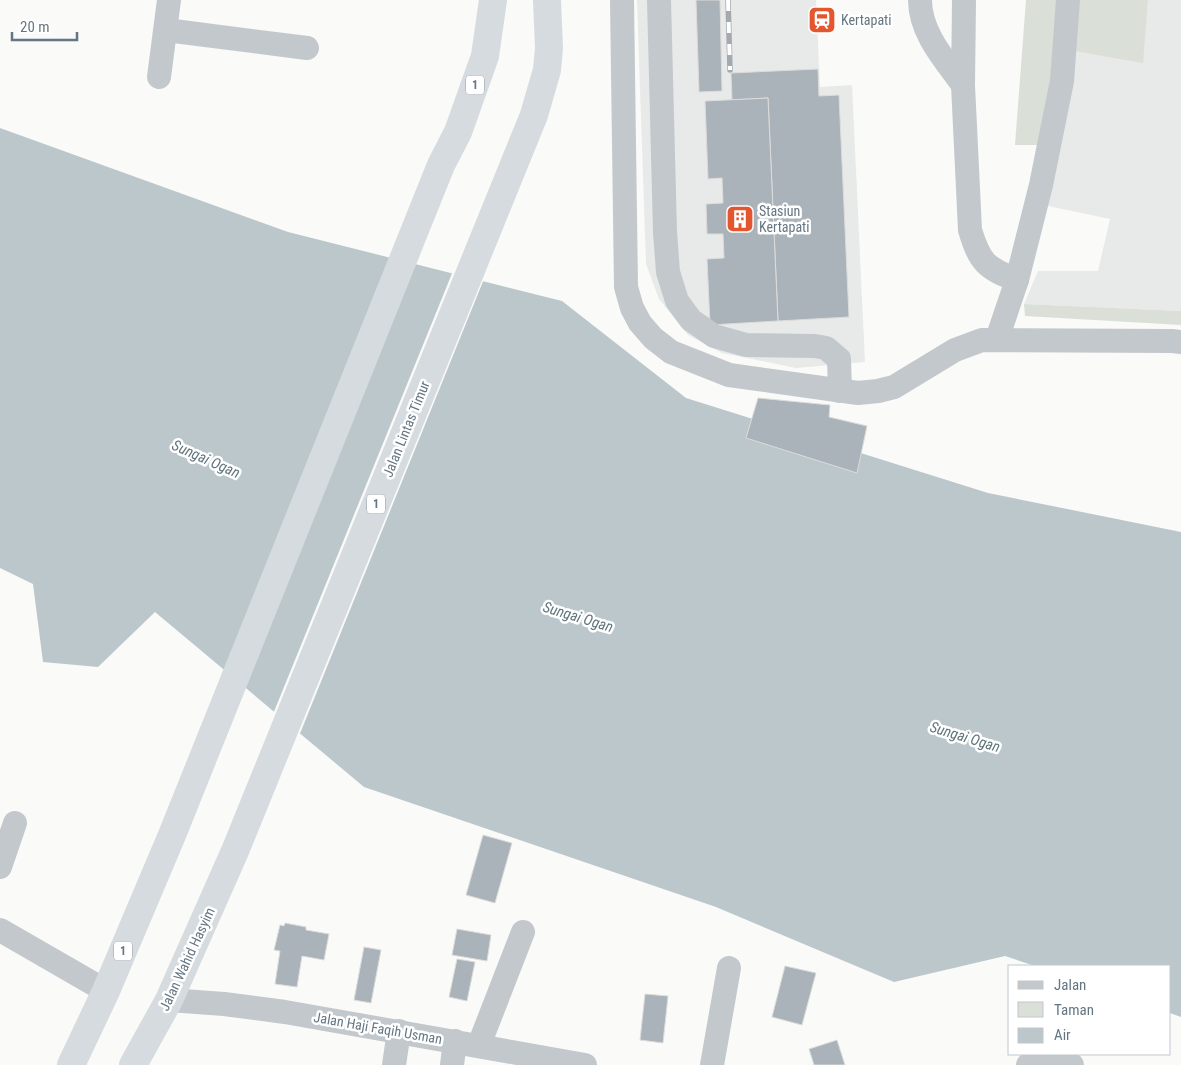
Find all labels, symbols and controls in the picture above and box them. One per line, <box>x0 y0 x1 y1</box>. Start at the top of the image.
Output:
station icon: Kertapati <box>807 5 837 35</box>
scale bar <box>12 10 78 42</box>
place label: Kertapati <box>841 12 891 28</box>
text: 20 m <box>20 18 50 36</box>
road number: 1 <box>466 76 484 94</box>
place label: Stasiun Kertapati <box>759 203 809 235</box>
building icon: Stasiun Kertapati <box>725 204 755 234</box>
street label: Jalan Lintas Timur <box>379 379 433 479</box>
water label: Sungai Ogan <box>169 436 243 482</box>
road number: 1 <box>367 494 385 514</box>
water label: Sungai Ogan <box>541 598 615 636</box>
water label: Sungai Ogan <box>928 718 1002 756</box>
street label: Jalan Wahid Hasyim <box>156 905 218 1013</box>
road number: 1 <box>114 941 132 960</box>
legend <box>1008 965 1171 1055</box>
text: Jalan <box>1054 976 1086 994</box>
text: Taman <box>1054 1001 1094 1019</box>
street label: Jalan Haji Faqih Usman <box>313 1009 443 1047</box>
text: Air <box>1054 1026 1071 1044</box>

